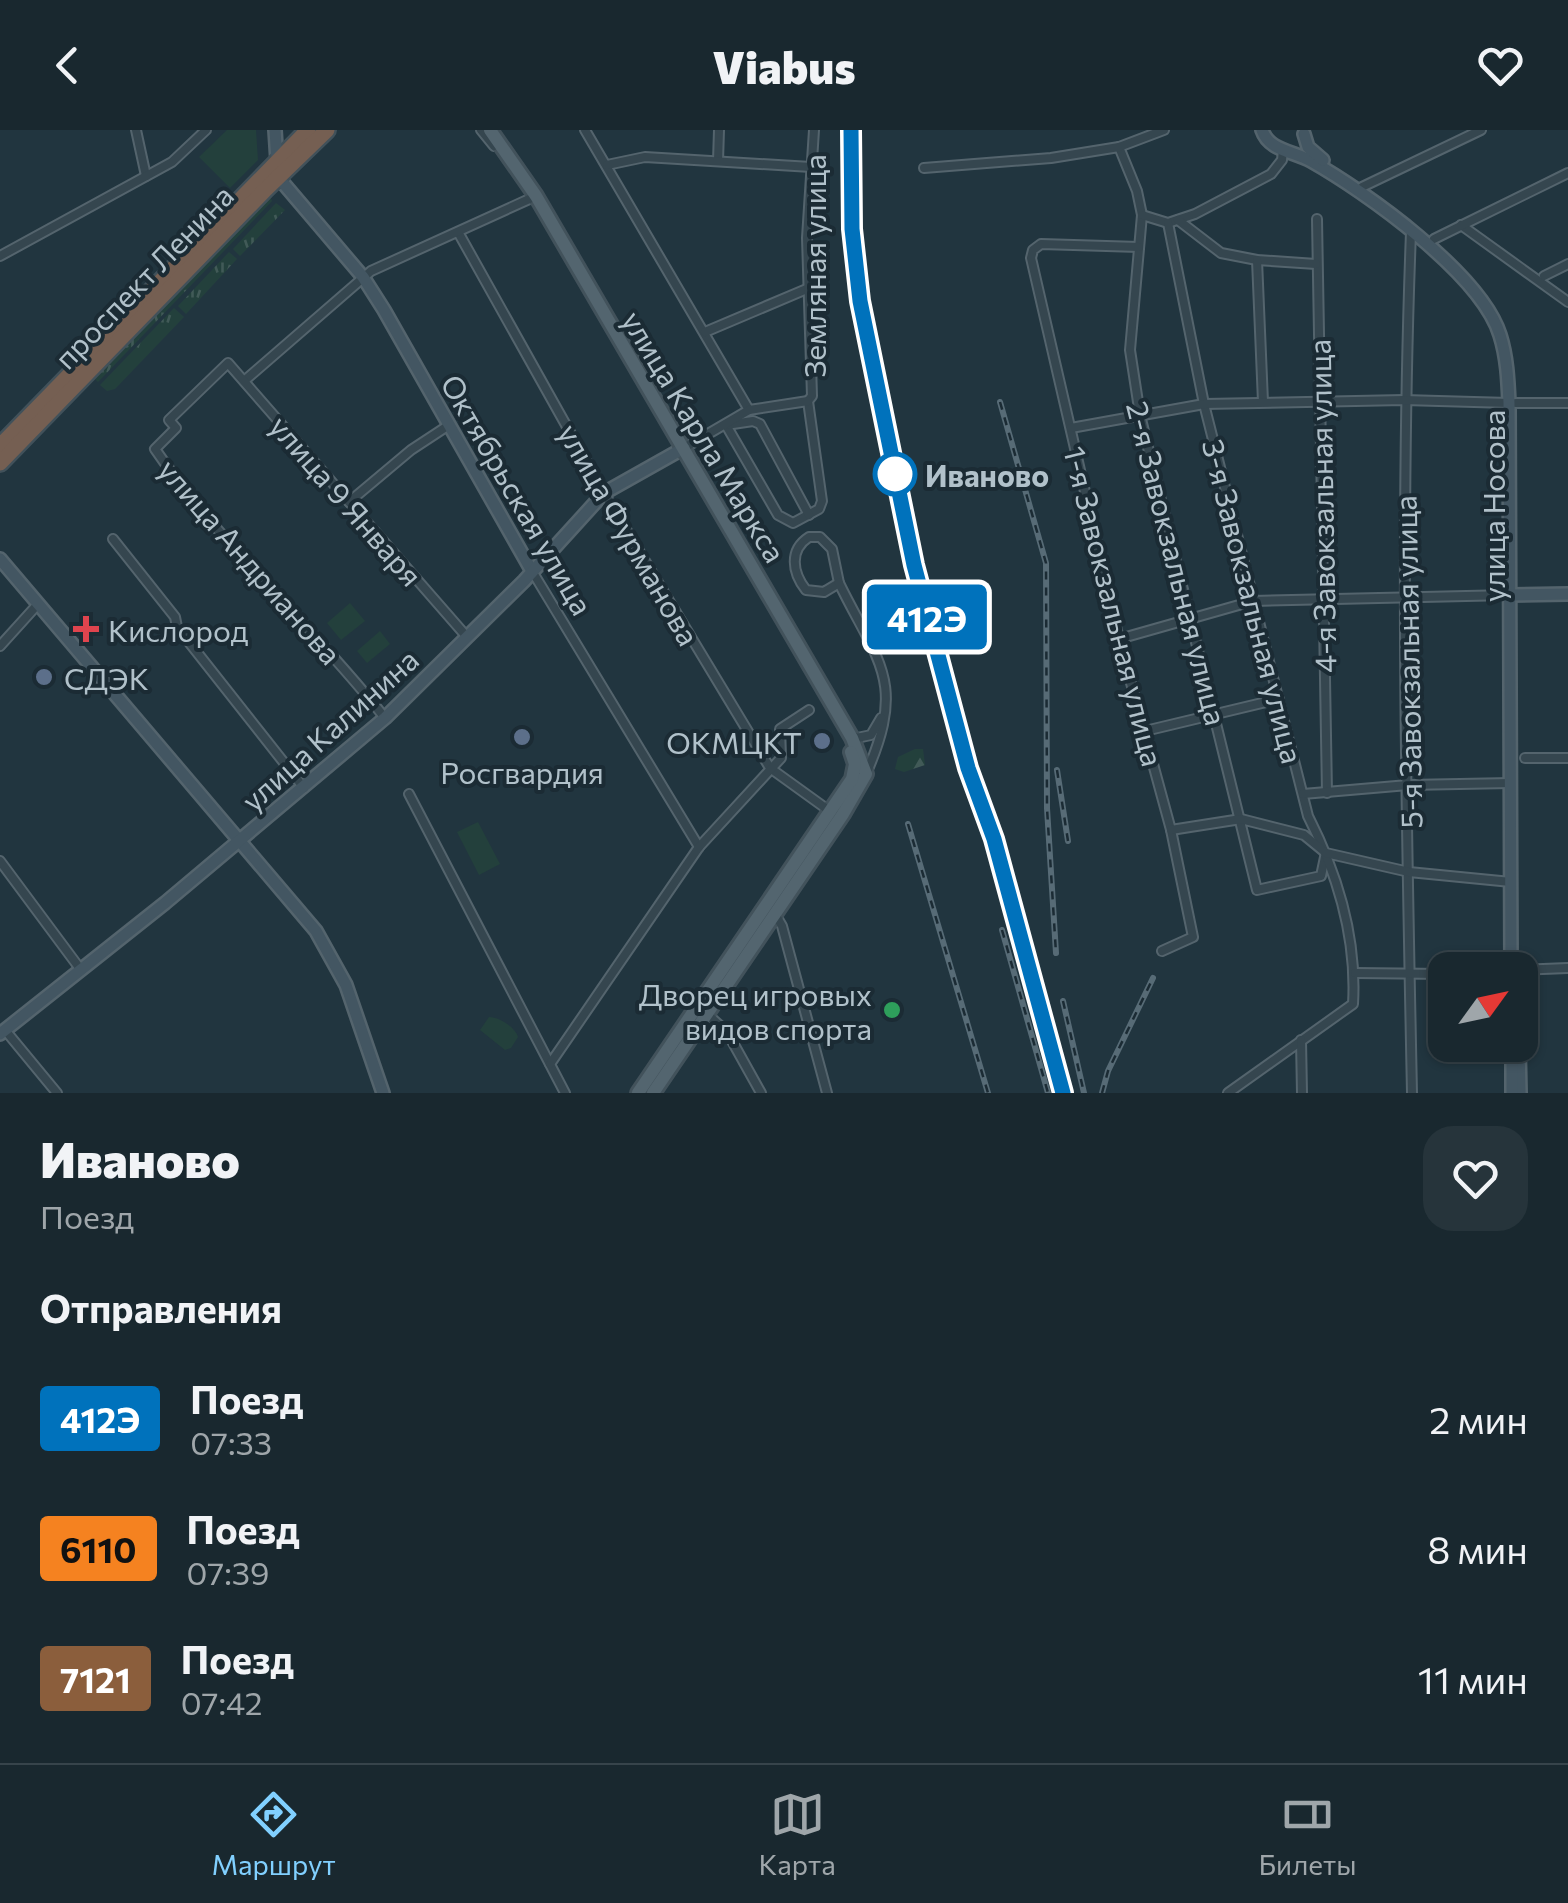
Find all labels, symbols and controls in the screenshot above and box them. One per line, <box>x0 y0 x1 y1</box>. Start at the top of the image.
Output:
icon: back <box>40 38 95 93</box>
text: Viabus <box>712 38 856 93</box>
icon: heart <box>1473 38 1528 93</box>
street label: Земляная улица <box>795 154 832 378</box>
street label: проспект Ленина <box>46 176 240 376</box>
street label: улица Карла Маркса <box>615 303 795 569</box>
street label: 4-я Завокзальная улица <box>1300 339 1342 673</box>
street label: Октябрьская улица <box>434 367 602 621</box>
street label: 2-я Завокзальная улица <box>1120 397 1236 729</box>
street label: улица 9 Января <box>263 407 431 593</box>
street label: улица Носова <box>1474 410 1511 602</box>
street label: улица Фурманова <box>552 417 708 651</box>
street label: 3-я Завокзальная улица <box>1196 435 1312 767</box>
street label: 1-я Завокзальная улица <box>1057 442 1173 770</box>
street label: улица Андрианова <box>152 451 350 671</box>
marker: Иваново <box>874 453 916 495</box>
place label: Иваново <box>925 456 1049 493</box>
street label: 5-я Завокзальная улица <box>1386 495 1428 829</box>
line badge: 412Э <box>857 584 997 650</box>
text: 412Э <box>887 596 967 639</box>
place label: Кислород <box>108 611 248 648</box>
marker: Кислород <box>73 616 99 642</box>
street label: улица Калинина <box>233 640 425 818</box>
place label: СДЭК <box>64 659 149 696</box>
marker: СДЭК <box>33 666 55 688</box>
place label: ОКМЦКТ <box>666 723 802 760</box>
marker: Росгвардия <box>511 726 533 748</box>
marker: ОКМЦКТ <box>811 730 833 752</box>
place label: Росгвардия <box>440 753 604 790</box>
north arrow <box>1428 952 1538 1062</box>
map controls <box>1428 952 1538 1062</box>
place label: Дворец игровых видов спорта <box>639 975 872 1046</box>
marker: Дворец игровых видов спорта <box>881 999 903 1021</box>
button: heart <box>1423 1126 1528 1231</box>
text: Иваново <box>40 1129 240 1188</box>
text: Поезд <box>40 1196 134 1236</box>
text: Отправления <box>40 1284 282 1331</box>
text: Поезд <box>190 1375 303 1422</box>
text: 2 мин <box>1429 1395 1528 1442</box>
text: 412Э <box>60 1397 140 1440</box>
text: 07:33 <box>190 1422 272 1462</box>
text: Поезд <box>187 1505 300 1552</box>
text: 8 мин <box>1427 1525 1528 1572</box>
text: 6110 <box>60 1527 137 1570</box>
text: 07:39 <box>187 1552 269 1592</box>
text: Поезд <box>181 1635 294 1682</box>
text: 11 мин <box>1418 1655 1528 1702</box>
text: 7121 <box>60 1657 131 1700</box>
text: 07:42 <box>181 1682 263 1722</box>
tab: Маршрут <box>211 1787 336 1881</box>
tab: Карта <box>759 1787 836 1881</box>
tab: Билеты <box>1259 1787 1357 1881</box>

